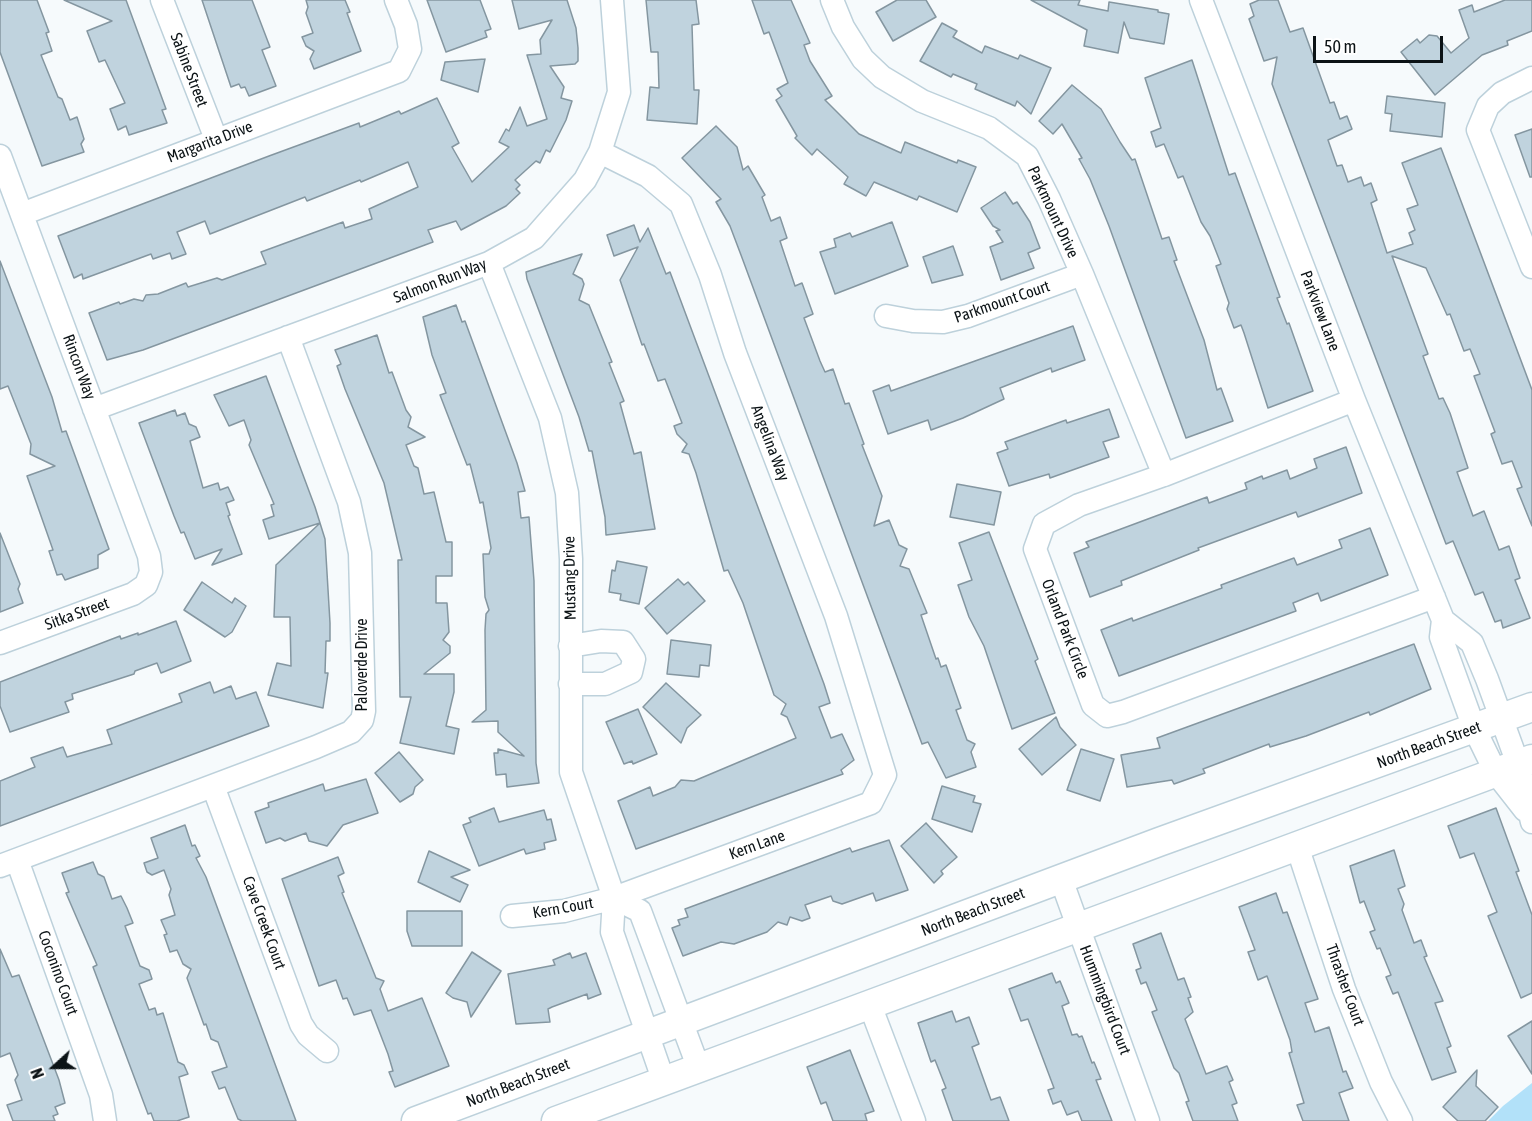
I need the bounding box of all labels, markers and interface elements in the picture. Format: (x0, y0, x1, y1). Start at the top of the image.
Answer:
scale bar (1316, 24, 1446, 62)
street label: Sabine Street (166, 30, 212, 110)
text: 50 m (1324, 36, 1356, 57)
street label: Margarita Drive (165, 117, 255, 167)
street label: Parkmount Drive (1023, 163, 1083, 261)
street label: Salmon Run Way (391, 254, 489, 308)
street label: Parkview Lane (1296, 268, 1344, 354)
street label: Parkmount Court (952, 277, 1052, 327)
street label: Rincon Way (58, 332, 100, 402)
street label: Angelina Way (747, 402, 793, 484)
street label: Mustang Drive (560, 536, 580, 620)
street label: Orland Park Circle (1037, 577, 1093, 681)
street label: Sitka Street (42, 594, 112, 634)
street label: Paloverde Drive (352, 619, 372, 711)
street label: North Beach Street (1374, 717, 1484, 773)
street label: Kern Lane (726, 826, 788, 864)
street label: Cave Creek Court (238, 874, 290, 972)
street label: North Beach Street (919, 883, 1027, 941)
street label: Kern Court (531, 893, 595, 923)
street label: Coconino Court (34, 928, 82, 1018)
street label: Thrasher Court (1321, 942, 1369, 1028)
street label: Hummingbird Court (1075, 943, 1135, 1057)
north arrow (24, 1037, 84, 1097)
street label: North Beach Street (464, 1054, 572, 1112)
text: N (27, 1066, 47, 1081)

